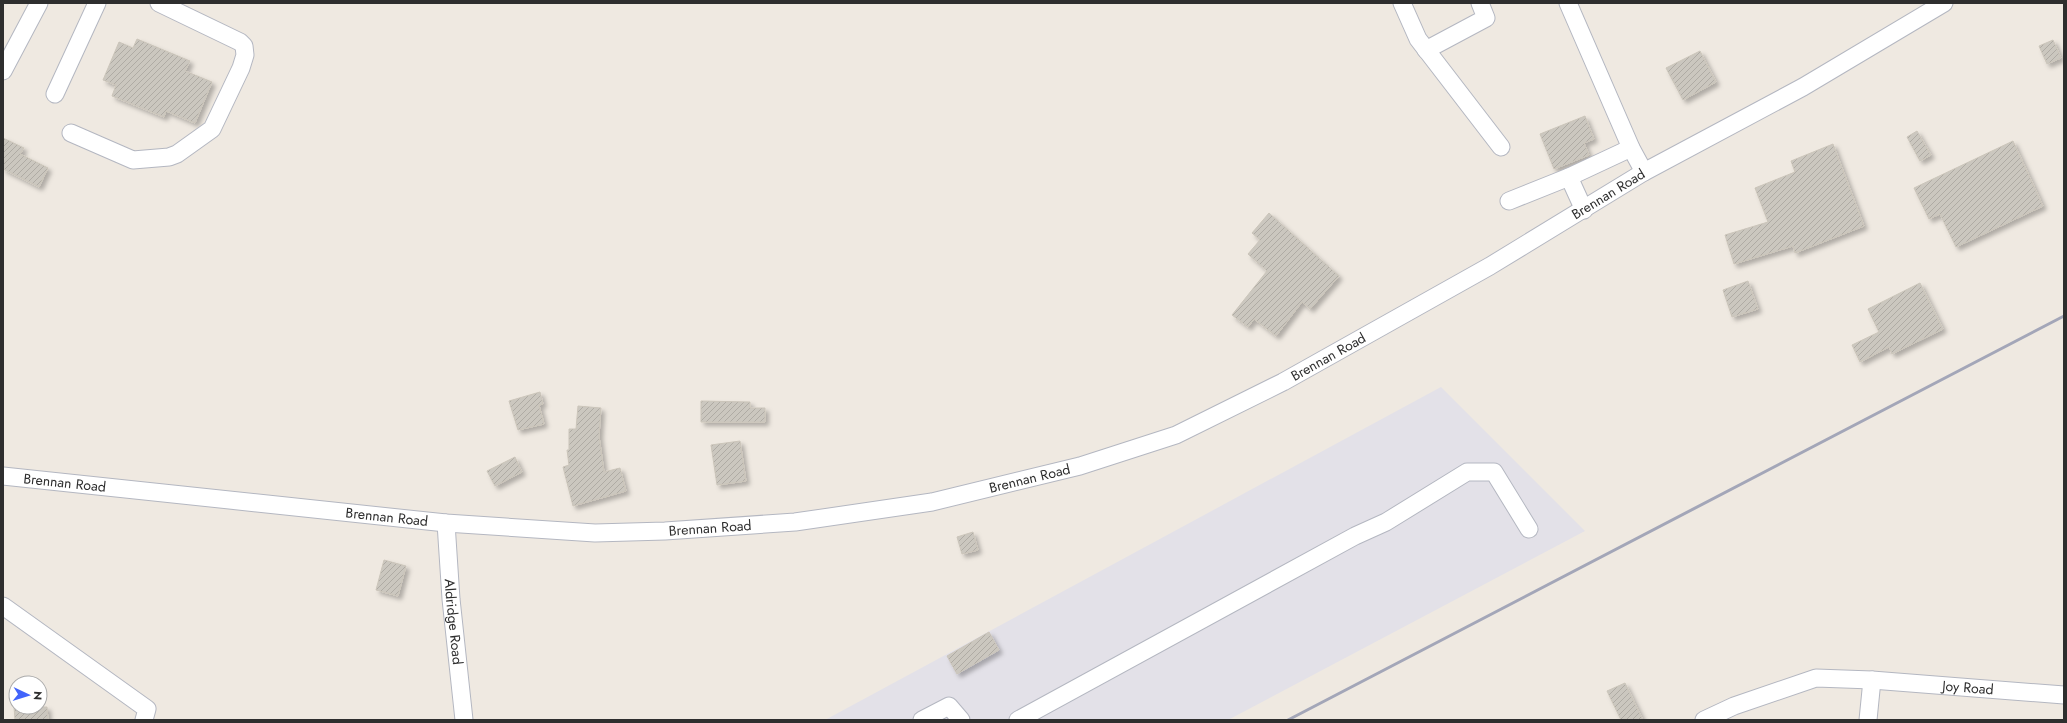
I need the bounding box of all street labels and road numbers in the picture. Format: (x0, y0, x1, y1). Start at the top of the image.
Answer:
street label: Brennan Road (1568, 164, 1649, 224)
street label: Brennan Road (1287, 328, 1369, 386)
street label: Brennan Road (987, 459, 1072, 498)
street label: Brennan Road (22, 468, 107, 497)
street label: Brennan Road (345, 502, 429, 531)
street label: Brennan Road (668, 515, 752, 541)
street label: Aldridge Road (440, 578, 468, 666)
street label: Joy Road (1940, 675, 1994, 699)

